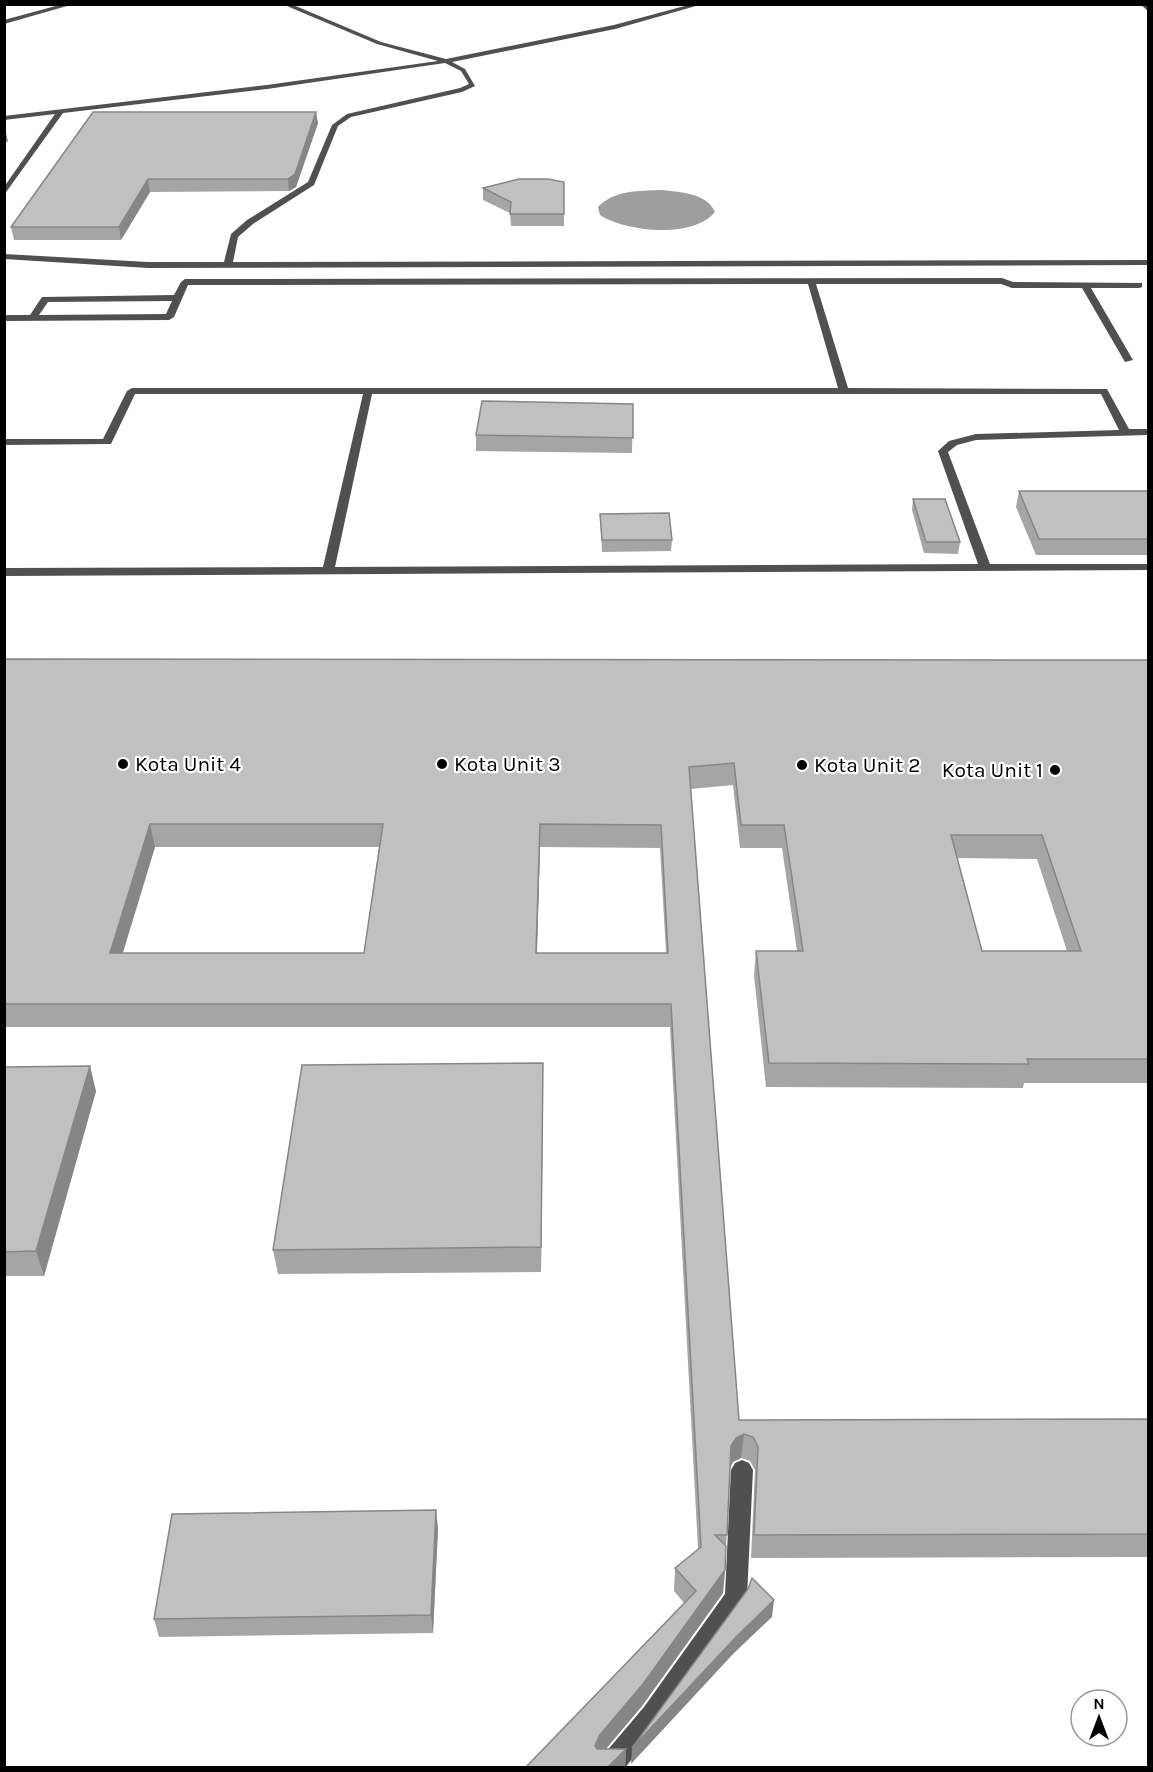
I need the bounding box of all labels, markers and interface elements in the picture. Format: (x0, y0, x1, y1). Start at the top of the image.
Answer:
place label: Kota Unit 4 (135, 752, 241, 776)
place label: Kota Unit 3 (454, 752, 561, 776)
place label: Kota Unit 2 (814, 753, 920, 777)
marker: Kota Unit 4 (116, 757, 130, 771)
marker: Kota Unit 3 (435, 757, 449, 771)
marker: Kota Unit 2 (795, 758, 809, 772)
place label: Kota Unit 1 (942, 758, 1043, 782)
marker: Kota Unit 1 (1048, 763, 1062, 777)
north arrow (1069, 1688, 1129, 1748)
text: N (1093, 1694, 1105, 1713)

